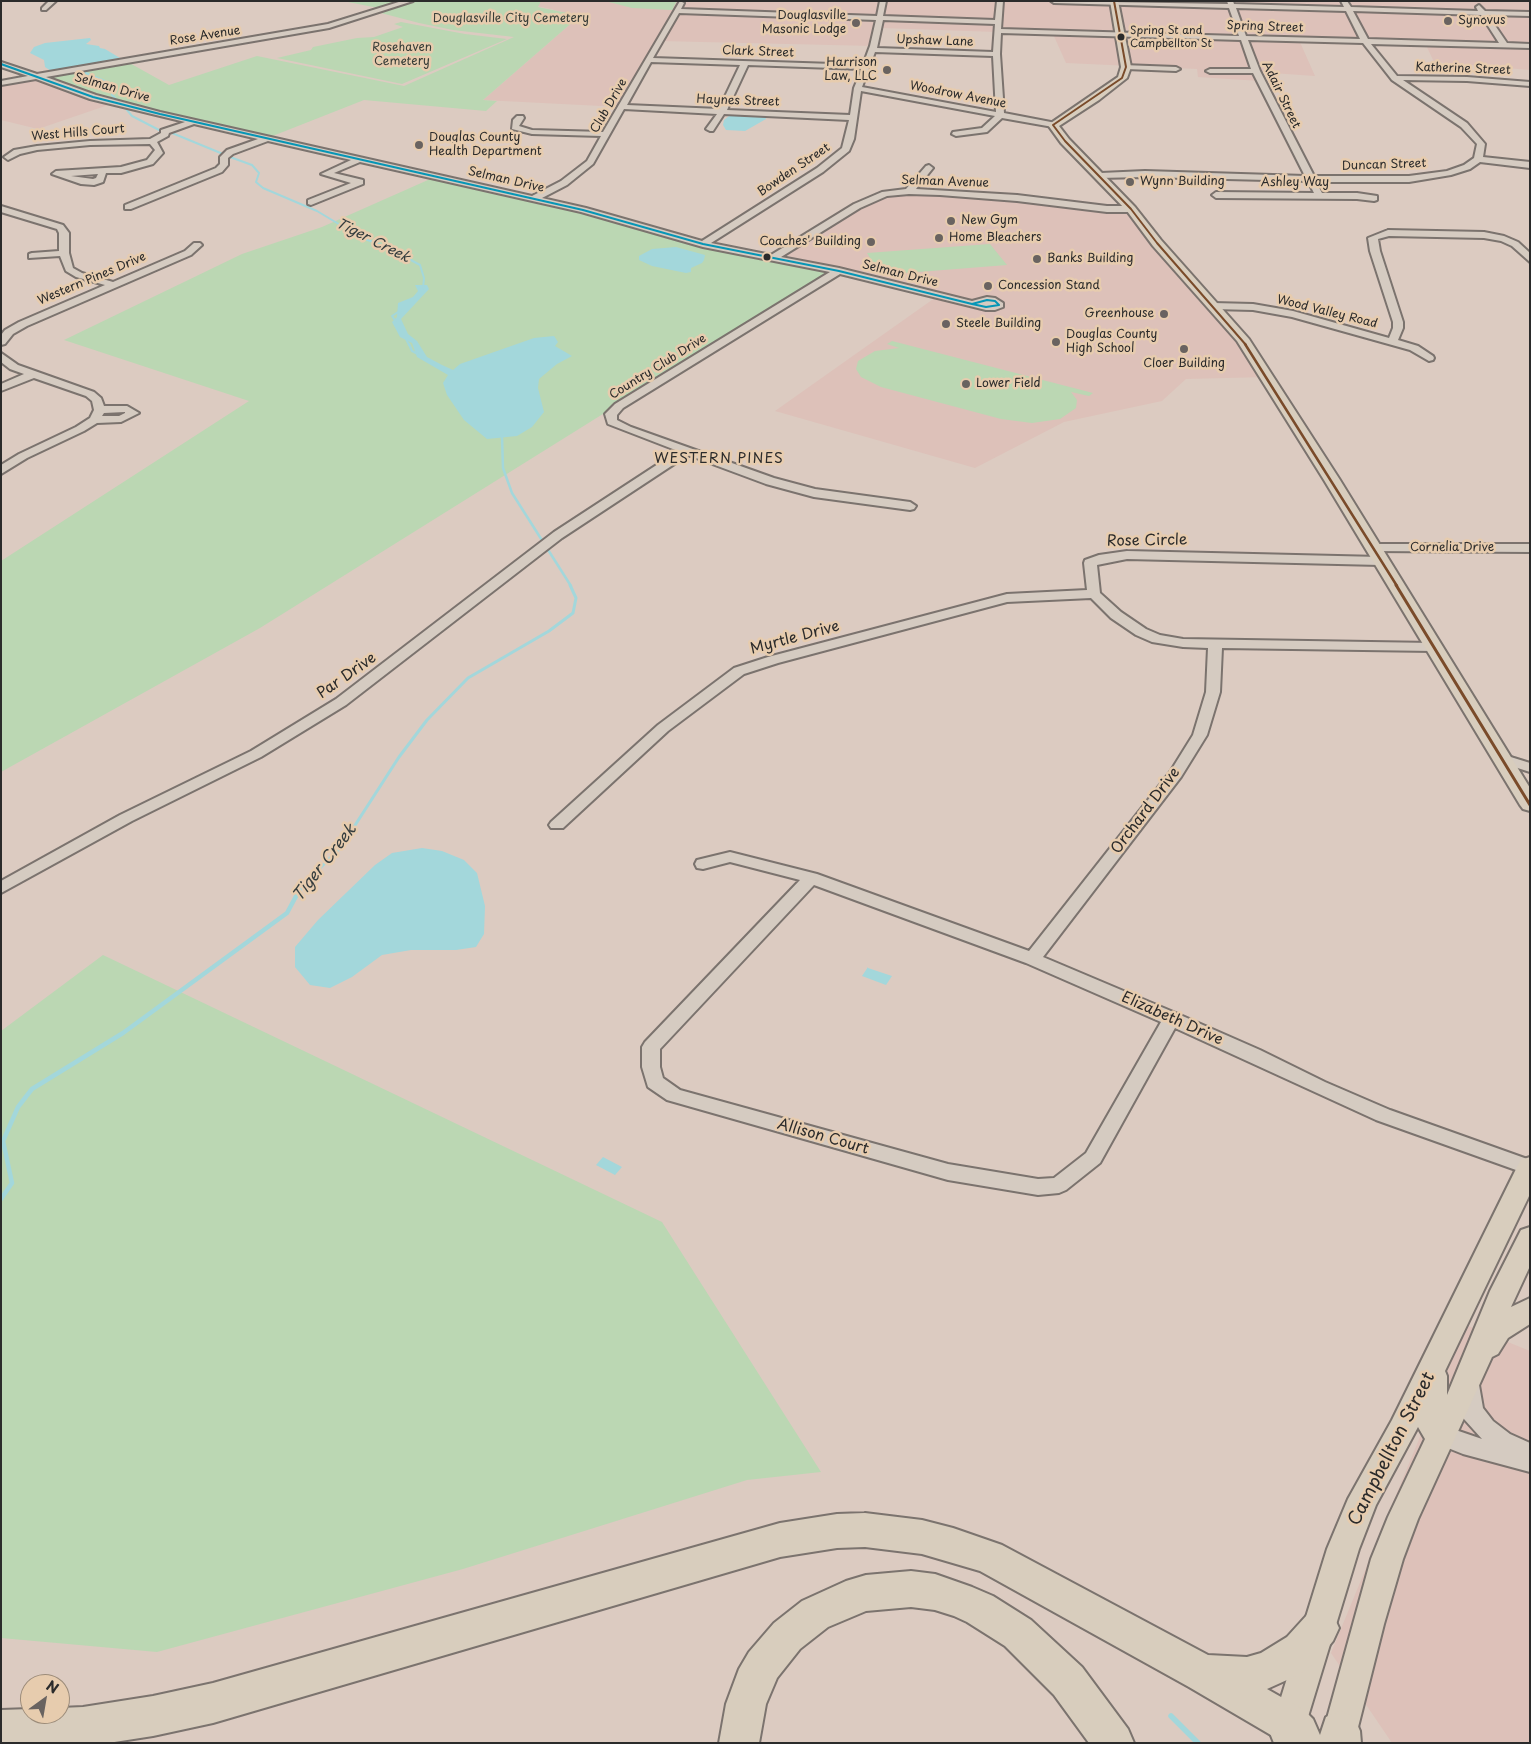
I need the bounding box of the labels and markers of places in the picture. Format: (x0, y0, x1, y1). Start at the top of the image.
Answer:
place label: Douglasville Masonic Lodge (762, 9, 846, 37)
place label: Synovus (1458, 14, 1505, 28)
marker: Synovus (1442, 15, 1454, 27)
marker: Douglasville Masonic Lodge (850, 17, 862, 29)
place label: Spring St and Campbellton St (1130, 24, 1212, 50)
marker: Spring St and Campbellton St (1116, 32, 1126, 42)
place label: Harrison Law, LLC (824, 56, 877, 84)
marker: Harrison Law, LLC (881, 64, 893, 76)
place label: Douglas County Health Department (429, 131, 542, 159)
marker: Douglas County Health Department (413, 139, 425, 151)
place label: Wynn Building (1140, 175, 1225, 189)
marker: Wynn Building (1124, 176, 1136, 188)
place label: New Gym (961, 214, 1018, 228)
marker: New Gym (945, 215, 957, 227)
place label: Home Bleachers (949, 231, 1042, 245)
marker: Home Bleachers (933, 232, 945, 244)
place label: Coaches' Building (759, 235, 861, 249)
marker: Coaches' Building (865, 236, 877, 248)
unlabelled marker (762, 252, 772, 262)
place label: Banks Building (1047, 252, 1133, 266)
marker: Banks Building (1031, 253, 1043, 265)
place label: Concession Stand (998, 279, 1100, 293)
marker: Concession Stand (982, 280, 994, 292)
place label: Greenhouse (1085, 307, 1154, 321)
marker: Greenhouse (1158, 308, 1170, 320)
place label: Steele Building (956, 317, 1041, 331)
marker: Steele Building (940, 318, 952, 330)
place label: Douglas County High School (1066, 328, 1157, 356)
marker: Douglas County High School (1050, 336, 1062, 348)
marker: Cloer Building (1178, 343, 1190, 355)
place label: Cloer Building (1143, 357, 1225, 371)
place label: Lower Field (976, 377, 1040, 391)
marker: Lower Field (960, 378, 972, 390)

